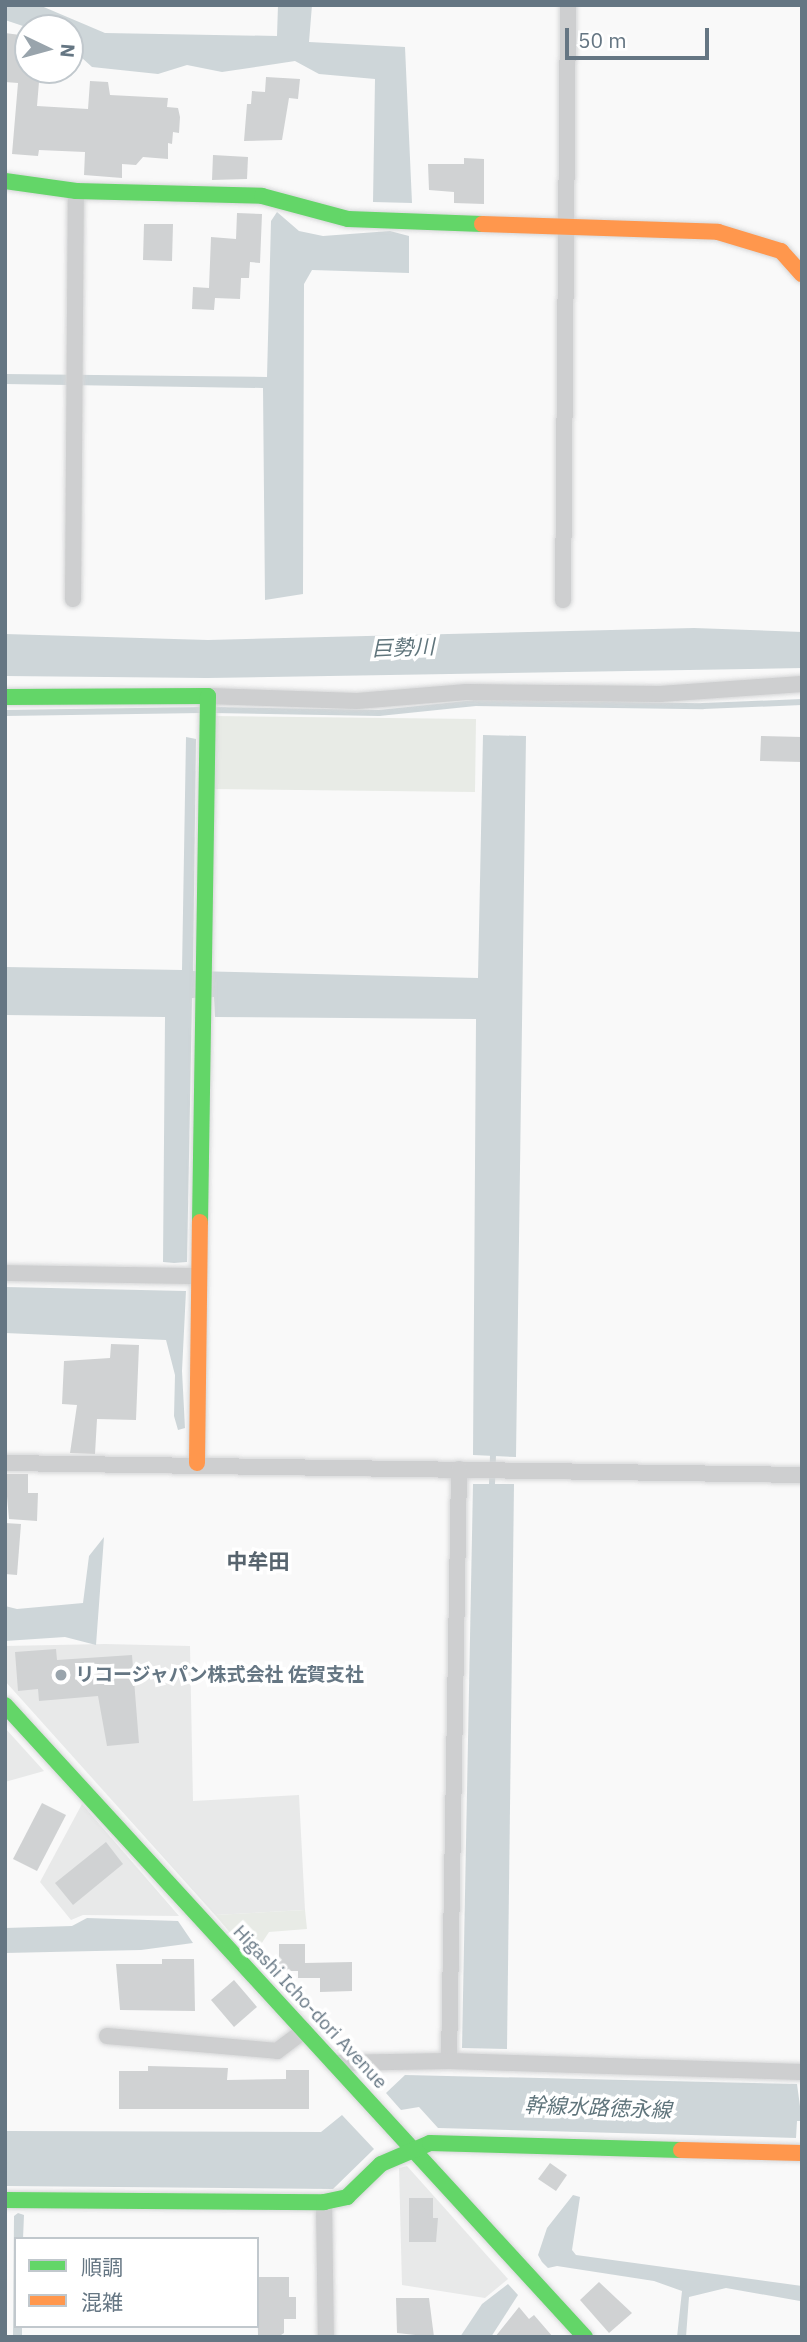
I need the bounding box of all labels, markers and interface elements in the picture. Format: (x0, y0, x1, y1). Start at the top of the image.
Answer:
north arrow (14, 14, 84, 84)
scale bar (569, 14, 712, 58)
text: 50 m (578, 26, 627, 54)
text: N (55, 43, 80, 59)
water label: 巨勢川 (371, 633, 435, 661)
district label: 中牟田 (227, 1548, 289, 1574)
place label: リコージャパン株式会社 佐賀支社 (75, 1664, 364, 1686)
marker: リコージャパン株式会社 佐賀支社 (53, 1667, 69, 1683)
street label: Higashi Icho-dori Avenue (228, 1920, 392, 2094)
water label: 幹線水路徳永線 (524, 2092, 672, 2122)
legend (14, 2237, 259, 2328)
text: 順調 (81, 2253, 123, 2281)
text: 混雑 (81, 2288, 123, 2316)

